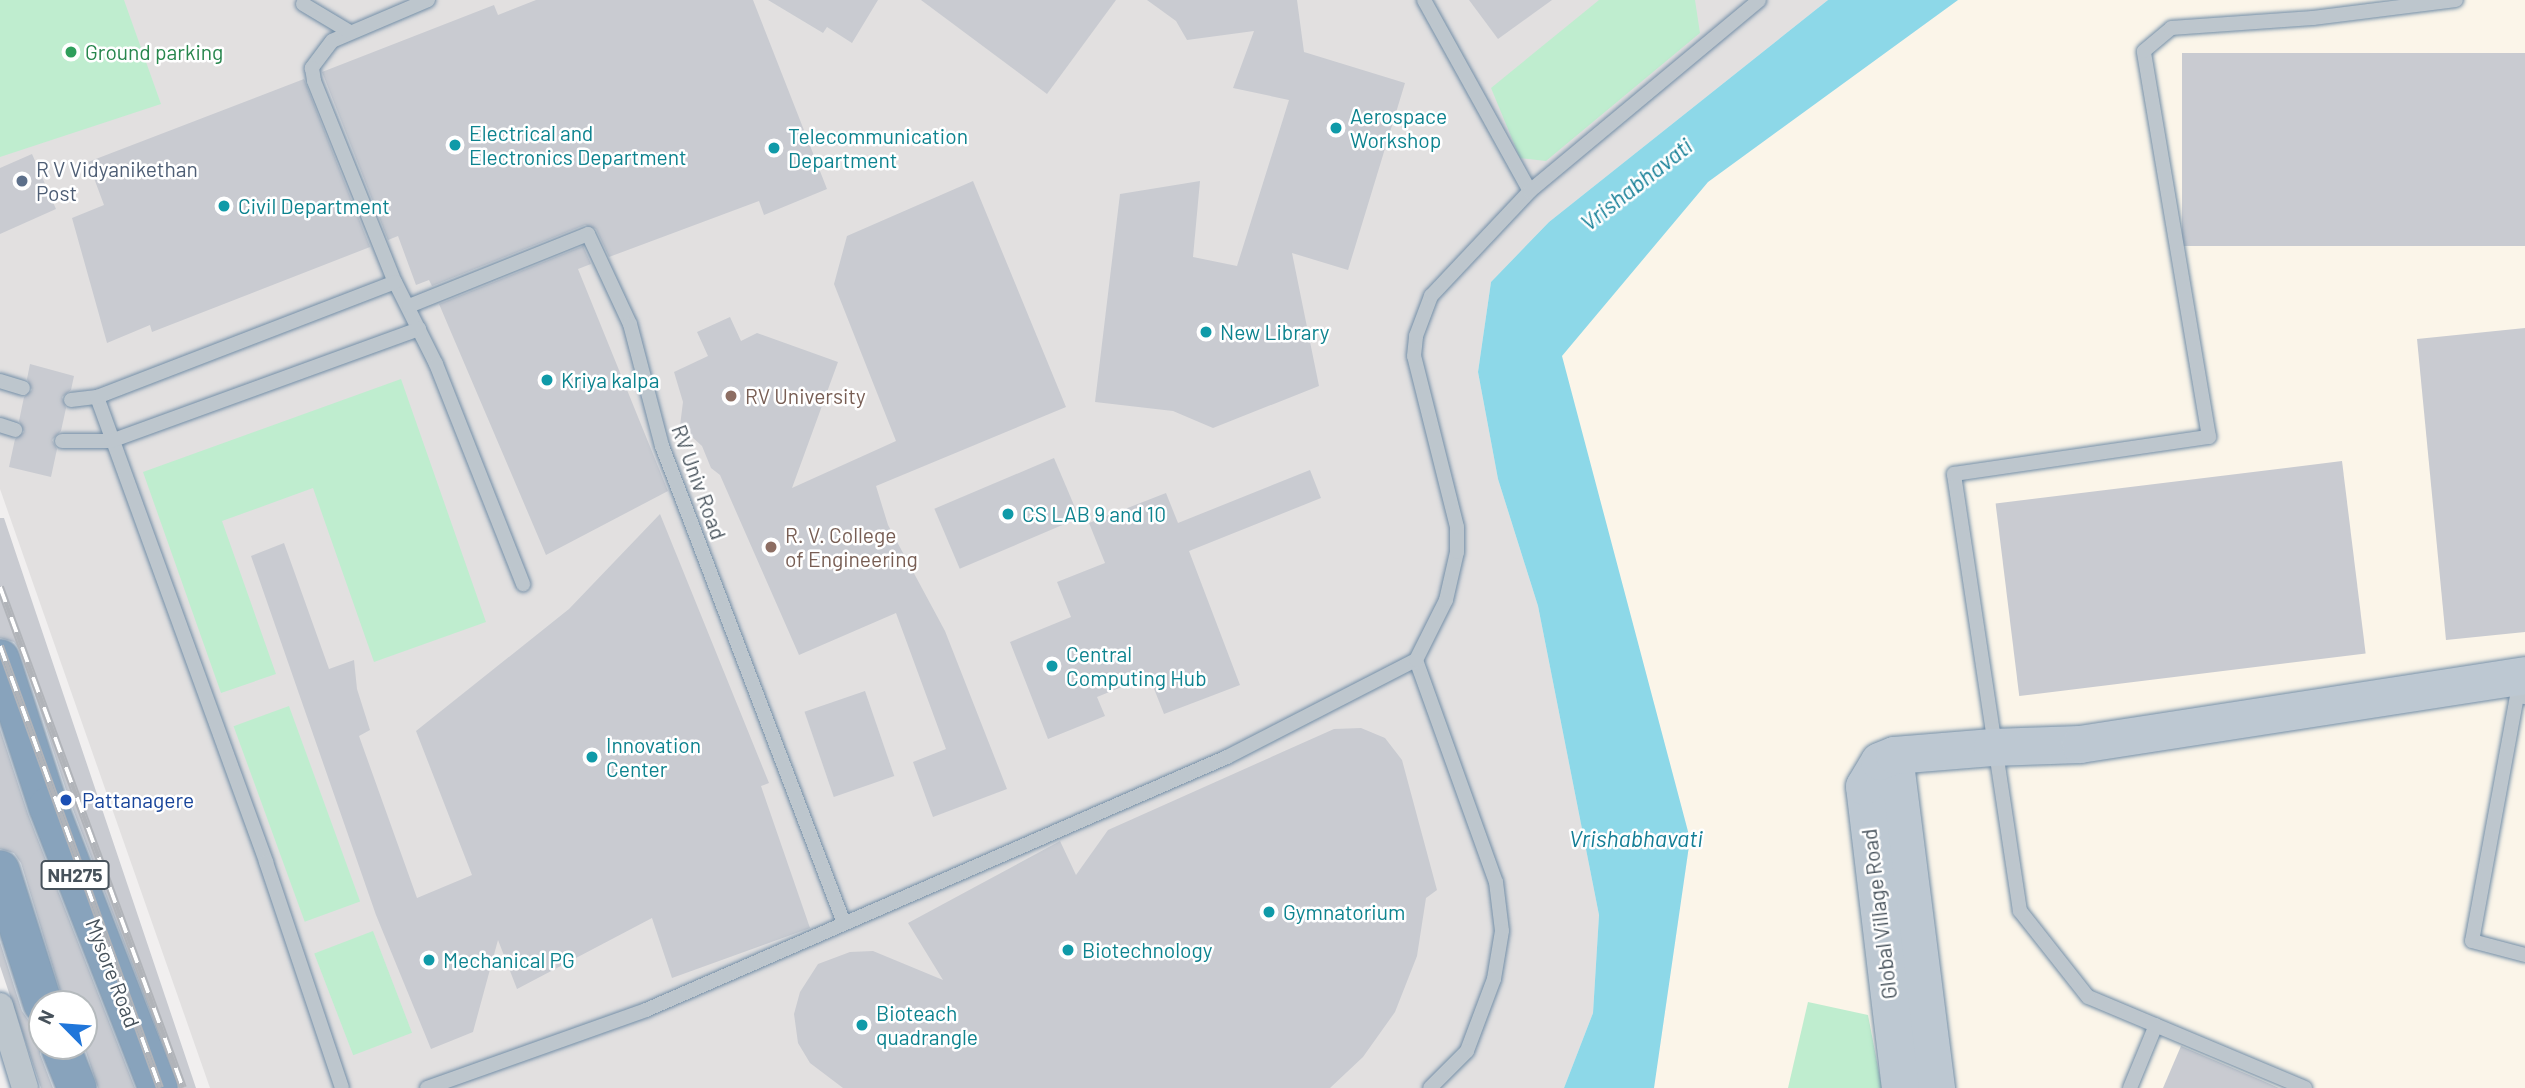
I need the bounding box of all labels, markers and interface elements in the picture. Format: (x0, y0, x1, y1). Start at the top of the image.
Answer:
place label: Ground parking (85, 39, 223, 65)
marker: Ground parking (63, 44, 79, 60)
place label: Aerospace Workshop (1350, 103, 1447, 153)
place label: Electrical and Electronics Department (469, 120, 687, 170)
marker: Aerospace Workshop (1328, 120, 1344, 136)
place label: Telecommunication Department (788, 123, 968, 173)
water label: Vrishabhavati (1575, 132, 1697, 236)
marker: Electrical and Electronics Department (447, 137, 463, 153)
marker: Telecommunication Department (766, 140, 782, 156)
place label: R V Vidyanikethan Post (36, 156, 198, 206)
marker: R V Vidyanikethan Post (14, 173, 30, 189)
place label: Civil Department (238, 193, 390, 219)
marker: Civil Department (216, 198, 232, 214)
place label: New Library (1220, 319, 1329, 345)
marker: New Library (1198, 324, 1214, 340)
place label: Kriya kalpa (561, 367, 659, 393)
marker: Kriya kalpa (539, 372, 555, 388)
place label: RV University (745, 383, 866, 409)
marker: RV University (723, 388, 739, 404)
street label: RV Univ Road (667, 421, 731, 543)
place label: CS LAB 9 and 10 (1022, 501, 1166, 527)
marker: CS LAB 9 and 10 (1000, 506, 1016, 522)
place label: R. V. College of Engineering (785, 522, 918, 572)
marker: R. V. College of Engineering (763, 539, 779, 555)
place label: Central Computing Hub (1066, 641, 1207, 691)
marker: Central Computing Hub (1044, 658, 1060, 674)
place label: Innovation Center (606, 732, 701, 782)
marker: Innovation Center (584, 749, 600, 765)
place label: Pattanagere (82, 787, 194, 813)
marker: Pattanagere (56, 790, 76, 810)
water label: Vrishabhavati (1569, 824, 1703, 852)
street label: Global Village Road (1856, 827, 1902, 1001)
road number: NH275 (40, 860, 110, 890)
place label: Gymnatorium (1283, 899, 1405, 925)
marker: Gymnatorium (1261, 904, 1277, 920)
street label: Mysore Road (81, 915, 145, 1031)
place label: Biotechnology (1082, 937, 1212, 963)
marker: Biotechnology (1060, 942, 1076, 958)
place label: Mechanical PG (443, 947, 575, 973)
marker: Mechanical PG (421, 952, 437, 968)
north arrow (28, 990, 98, 1060)
place label: Bioteach quadrangle (876, 1000, 978, 1050)
text: N (32, 1006, 58, 1027)
marker: Bioteach quadrangle (854, 1017, 870, 1033)

